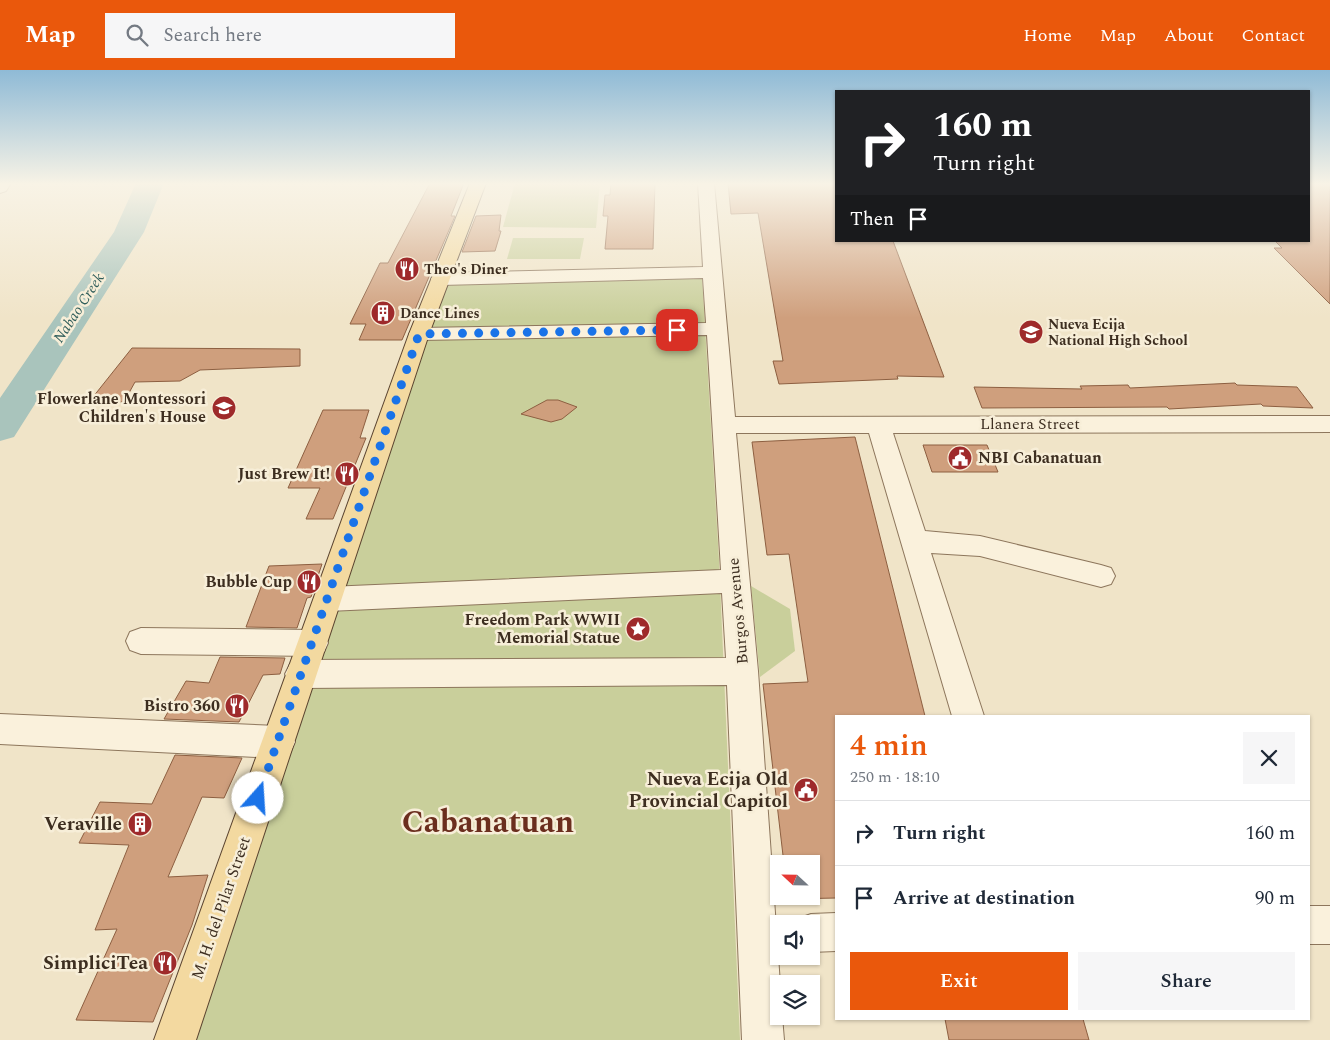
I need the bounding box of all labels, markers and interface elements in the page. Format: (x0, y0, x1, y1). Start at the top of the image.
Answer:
search box (105, 13, 455, 58)
text: Map (25, 17, 75, 53)
icon: search (123, 21, 151, 49)
text: Search here (163, 21, 262, 50)
text: Home (1023, 22, 1072, 49)
text: Map (1100, 22, 1136, 49)
text: About (1164, 22, 1214, 49)
text: Contact (1242, 22, 1305, 49)
text: 160 m (933, 99, 1032, 152)
icon: right (850, 110, 915, 175)
text: Turn right (933, 147, 1035, 180)
text: Then (850, 205, 894, 234)
icon: arrive (904, 205, 932, 233)
restaurant icon: Theo's Diner (394, 256, 420, 282)
place label: Theo's Diner (424, 259, 508, 280)
water label: Nabao Creek (48, 268, 110, 348)
building icon: Dance Lines (370, 300, 396, 326)
place label: Dance Lines (400, 303, 480, 324)
pin (656, 309, 698, 351)
place label: Nueva Ecija National High School (1048, 314, 1188, 351)
icon: arrive (663, 316, 691, 344)
school or university icon: Nueva Ecija National High School (1018, 319, 1044, 345)
place label: Flowerlane Montessori Children's House (37, 387, 206, 429)
school or university icon: Flowerlane Montessori Children's House (211, 395, 237, 421)
street label: Llanera Street (980, 412, 1080, 436)
public building icon: NBI Cabanatuan (947, 445, 973, 471)
place label: NBI Cabanatuan (978, 446, 1102, 470)
restaurant icon: Just Brew It! (334, 461, 360, 487)
place label: Just Brew It! (238, 462, 330, 486)
street label: Burgos Avenue (721, 557, 755, 665)
restaurant icon: Bubble Cup (296, 569, 322, 595)
place label: Bubble Cup (205, 570, 292, 594)
place label: Freedom Park WWII Memorial Statue (465, 608, 620, 650)
place icon: Freedom Park WWII Memorial Statue (625, 616, 651, 642)
restaurant icon: Bistro 360 (224, 693, 250, 719)
place label: Bistro 360 (144, 694, 220, 718)
text: 4 min (850, 723, 928, 769)
button: close (1243, 732, 1295, 784)
place label: Nueva Ecija Old Provincial Capitol (629, 765, 788, 816)
text: 250 m · 18:10 (850, 765, 940, 789)
position arrow (231, 771, 283, 823)
public building icon: Nueva Ecija Old Provincial Capitol (793, 777, 819, 803)
district label: Cabanatuan (402, 799, 574, 846)
place label: Veraville (44, 810, 122, 839)
building icon: Veraville (127, 811, 153, 837)
icon: right (850, 819, 878, 847)
text: Turn right (893, 819, 986, 848)
text: 160 m (1245, 819, 1295, 848)
street label: M. H. del Pilar Street (185, 833, 257, 983)
north arrow (770, 855, 820, 905)
map controls (770, 855, 820, 1025)
icon: arrive (850, 884, 878, 912)
text: Arrive at destination (893, 884, 1075, 913)
text: 90 m (1255, 884, 1295, 913)
button: sound (770, 915, 820, 965)
place label: SimpliciTea (43, 949, 148, 978)
restaurant icon: SimpliciTea (152, 950, 178, 976)
button: Exit (850, 952, 1068, 1010)
button: Share (1078, 952, 1295, 1010)
button: layers (770, 975, 820, 1025)

